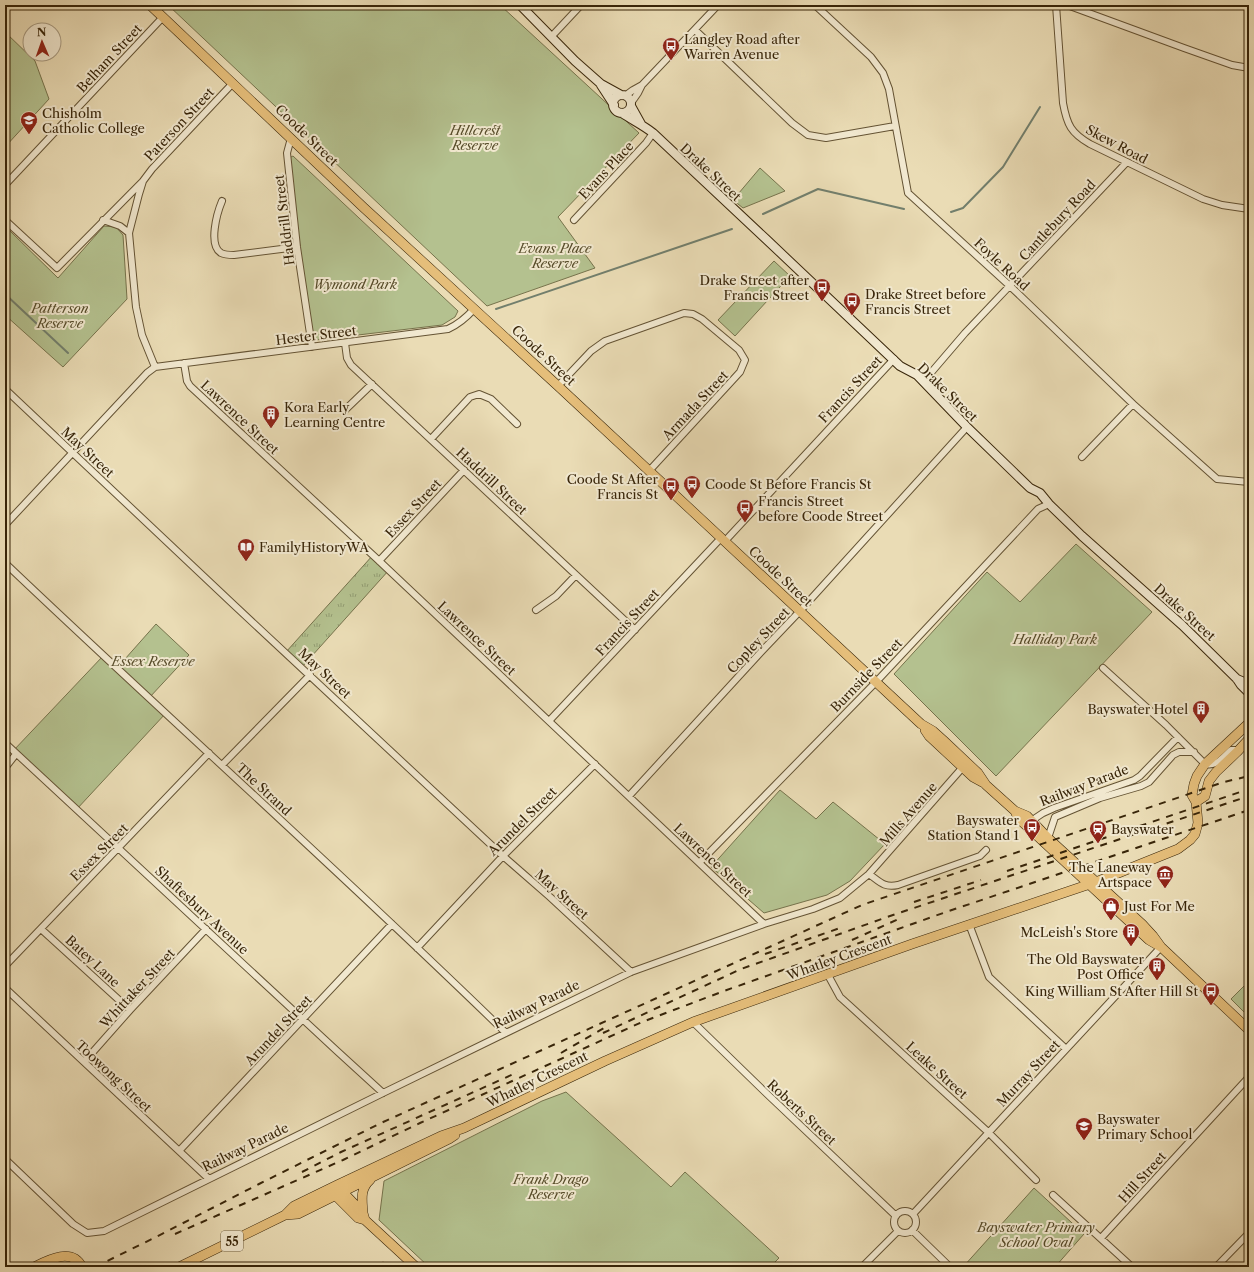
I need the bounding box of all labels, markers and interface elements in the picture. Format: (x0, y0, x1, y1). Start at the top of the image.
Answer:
street label: Belham Street (73, 20, 145, 96)
north arrow (22, 22, 62, 62)
text: N (37, 25, 47, 39)
place label: Langley Road after Warren Avenue (683, 31, 800, 62)
bus stop icon: Langley Road after Warren Avenue (661, 36, 681, 61)
street label: Paterson Street (141, 84, 217, 164)
street label: Coode Street (272, 101, 342, 169)
place label: Chisholm Catholic College (42, 105, 145, 136)
school or university icon: Chisholm Catholic College (19, 110, 39, 135)
street label: Skew Road (1083, 121, 1151, 167)
park label: Hillcrest Reserve (449, 122, 501, 153)
street label: Evans Place (575, 138, 637, 202)
street label: Drake Street (677, 140, 745, 205)
street label: Haddrill Street (270, 173, 297, 266)
street label: Cantlebury Road (1016, 176, 1099, 264)
street label: Foyle Road (971, 234, 1033, 294)
park label: Evans Place Reserve (518, 240, 592, 271)
place label: Drake Street after Francis Street (700, 272, 810, 303)
park label: Wymond Park (313, 276, 397, 292)
bus stop icon: Drake Street after Francis Street (812, 277, 832, 302)
place label: Drake Street before Francis Street (865, 286, 986, 317)
bus stop icon: Drake Street before Francis Street (842, 291, 862, 316)
park label: Patterson Reserve (30, 300, 89, 331)
street label: Coode Street (509, 321, 580, 389)
street label: Hester Street (275, 322, 358, 348)
street label: Francis Street (815, 352, 885, 426)
street label: Drake Street (915, 359, 982, 425)
street label: Armada Street (658, 367, 731, 444)
street label: Lawrence Street (198, 377, 283, 458)
place label: Kora Early Learning Centre (284, 399, 385, 430)
building icon: Kora Early Learning Centre (261, 404, 281, 429)
street label: May Street (58, 423, 118, 481)
street label: Haddrill Street (453, 444, 531, 518)
place label: Coode St After Francis St (567, 471, 659, 502)
bus stop icon: Coode St Before Francis St (682, 474, 702, 499)
street label: Essex Street (382, 475, 445, 541)
bus stop icon: Coode St After Francis St (661, 476, 681, 501)
place label: Coode St Before Francis St (705, 476, 872, 492)
place label: Francis Street before Coode Street (758, 493, 883, 524)
bus stop icon: Francis Street before Coode Street (735, 498, 755, 523)
library icon: FamilyHistoryWA (236, 537, 256, 562)
place label: FamilyHistoryWA (259, 539, 369, 555)
street label: Coode Street (746, 542, 817, 610)
street label: Drake Street (1151, 580, 1219, 644)
street label: Francis Street (592, 585, 662, 659)
street label: Lawrence Street (435, 598, 520, 679)
street label: Copley Street (723, 604, 793, 676)
park label: Halliday Park (1012, 631, 1097, 647)
street label: Burnside Street (827, 635, 905, 715)
street label: May Street (295, 644, 355, 702)
park label: Essex Reserve (111, 653, 195, 669)
building icon: Bayswater Hotel (1191, 699, 1211, 724)
place label: Bayswater Hotel (1087, 701, 1188, 717)
street label: The Strand (233, 760, 295, 819)
street label: Railway Parade (1037, 761, 1131, 809)
street label: Mills Avenue (876, 779, 940, 849)
street label: Arundel Street (484, 783, 560, 859)
place label: Bayswater Station Stand 1 (927, 812, 1020, 843)
bus stop icon: Bayswater Station Stand 1 (1022, 817, 1042, 842)
station icon: Bayswater (1088, 819, 1108, 844)
street label: Essex Street (67, 820, 131, 884)
street label: Lawrence Street (671, 820, 756, 901)
place label: Bayswater (1111, 821, 1174, 837)
place label: The Laneway Artspace (1069, 859, 1153, 890)
street label: Shaftesbury Avenue (152, 863, 252, 957)
museum icon: The Laneway Artspace (1155, 864, 1175, 889)
street label: May Street (532, 866, 592, 923)
shop icon: Just For Me (1101, 896, 1121, 921)
place label: Just For Me (1122, 898, 1195, 914)
building icon: McLeish's Store (1121, 922, 1141, 947)
place label: McLeish's Store (1020, 924, 1118, 940)
street label: Whatley Crescent (783, 930, 894, 984)
street label: Batey Lane (62, 932, 124, 990)
street label: Whittaker Street (96, 945, 178, 1032)
place label: The Old Bayswater Post Office (1027, 951, 1145, 982)
building icon: The Old Bayswater Post Office (1147, 956, 1167, 981)
street label: Railway Parade (490, 976, 582, 1032)
bus stop icon: King William St After Hill St (1201, 981, 1221, 1006)
place label: King William St After Hill St (1025, 983, 1198, 999)
street label: Arundel Street (241, 991, 315, 1069)
street label: Murray Street (993, 1036, 1063, 1110)
street label: Toowong Street (73, 1037, 155, 1115)
street label: Leake Street (903, 1038, 971, 1102)
street label: Whatley Crescent (483, 1047, 590, 1111)
street label: Roberts Street (764, 1076, 840, 1148)
place label: Bayswater Primary School (1097, 1111, 1192, 1142)
school or university icon: Bayswater Primary School (1074, 1116, 1094, 1141)
street label: Railway Parade (199, 1119, 291, 1175)
street label: Hill Street (1115, 1148, 1169, 1206)
park label: Frank Drago Reserve (512, 1171, 589, 1202)
park label: Bayswater Primary School Oval (976, 1219, 1095, 1250)
road number: 55 (221, 1231, 243, 1251)

